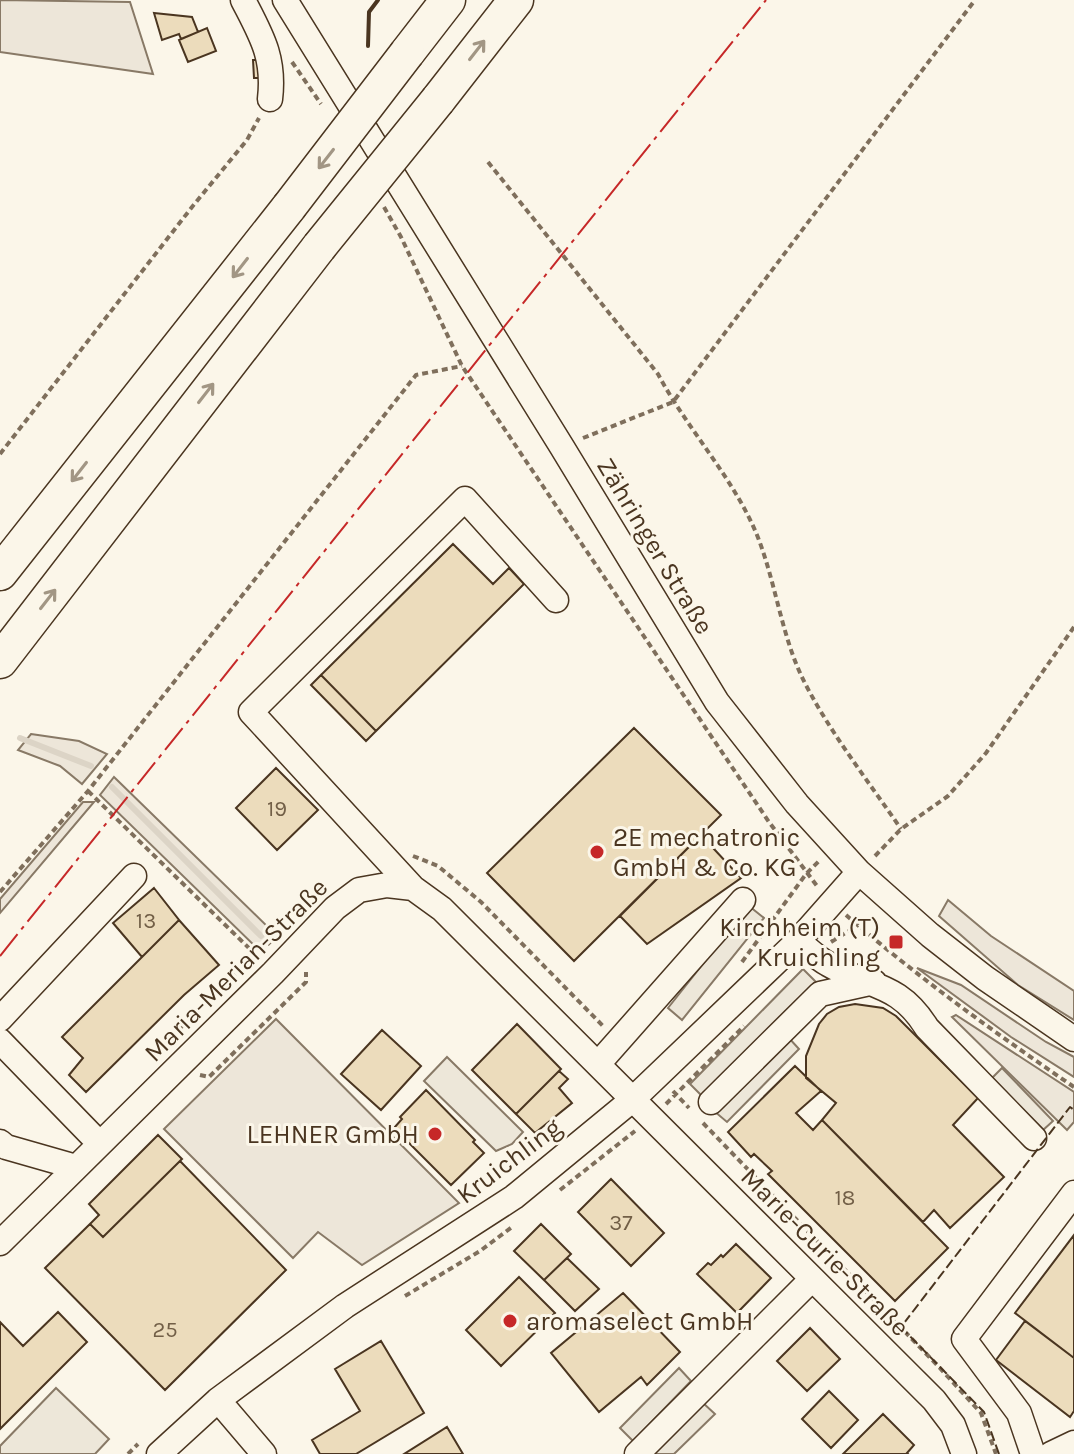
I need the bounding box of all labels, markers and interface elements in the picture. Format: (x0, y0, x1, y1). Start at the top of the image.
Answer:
one-way arrow (469, 40, 486, 61)
one-way arrow (317, 148, 334, 169)
one-way arrow (232, 257, 249, 278)
one-way arrow (198, 383, 215, 404)
street label: Zähringer Straße (590, 452, 720, 640)
one-way arrow (70, 461, 88, 482)
one-way arrow (40, 589, 57, 610)
house number: 19 (267, 796, 287, 822)
place label: 2E mechatronic GmbH & Co. KG (613, 822, 800, 883)
marker: 2E mechatronic GmbH & Co. KG (588, 843, 606, 861)
street label: Maria-Merian-Straße (138, 872, 334, 1068)
house number: 13 (136, 908, 156, 934)
place label: Kirchheim (T) Kruichling (719, 912, 880, 973)
marker: Kirchheim (T) Kruichling (887, 933, 905, 951)
street label: Kruichling (450, 1111, 568, 1210)
place label: LEHNER GmbH (247, 1119, 419, 1150)
marker: LEHNER GmbH (426, 1125, 444, 1143)
street label: Marie-Curie-Straße (734, 1161, 916, 1343)
house number: 18 (835, 1185, 855, 1211)
house number: 37 (609, 1210, 633, 1236)
place label: aromaselect GmbH (526, 1306, 753, 1337)
marker: aromaselect GmbH (501, 1312, 519, 1330)
house number: 25 (152, 1317, 178, 1343)

